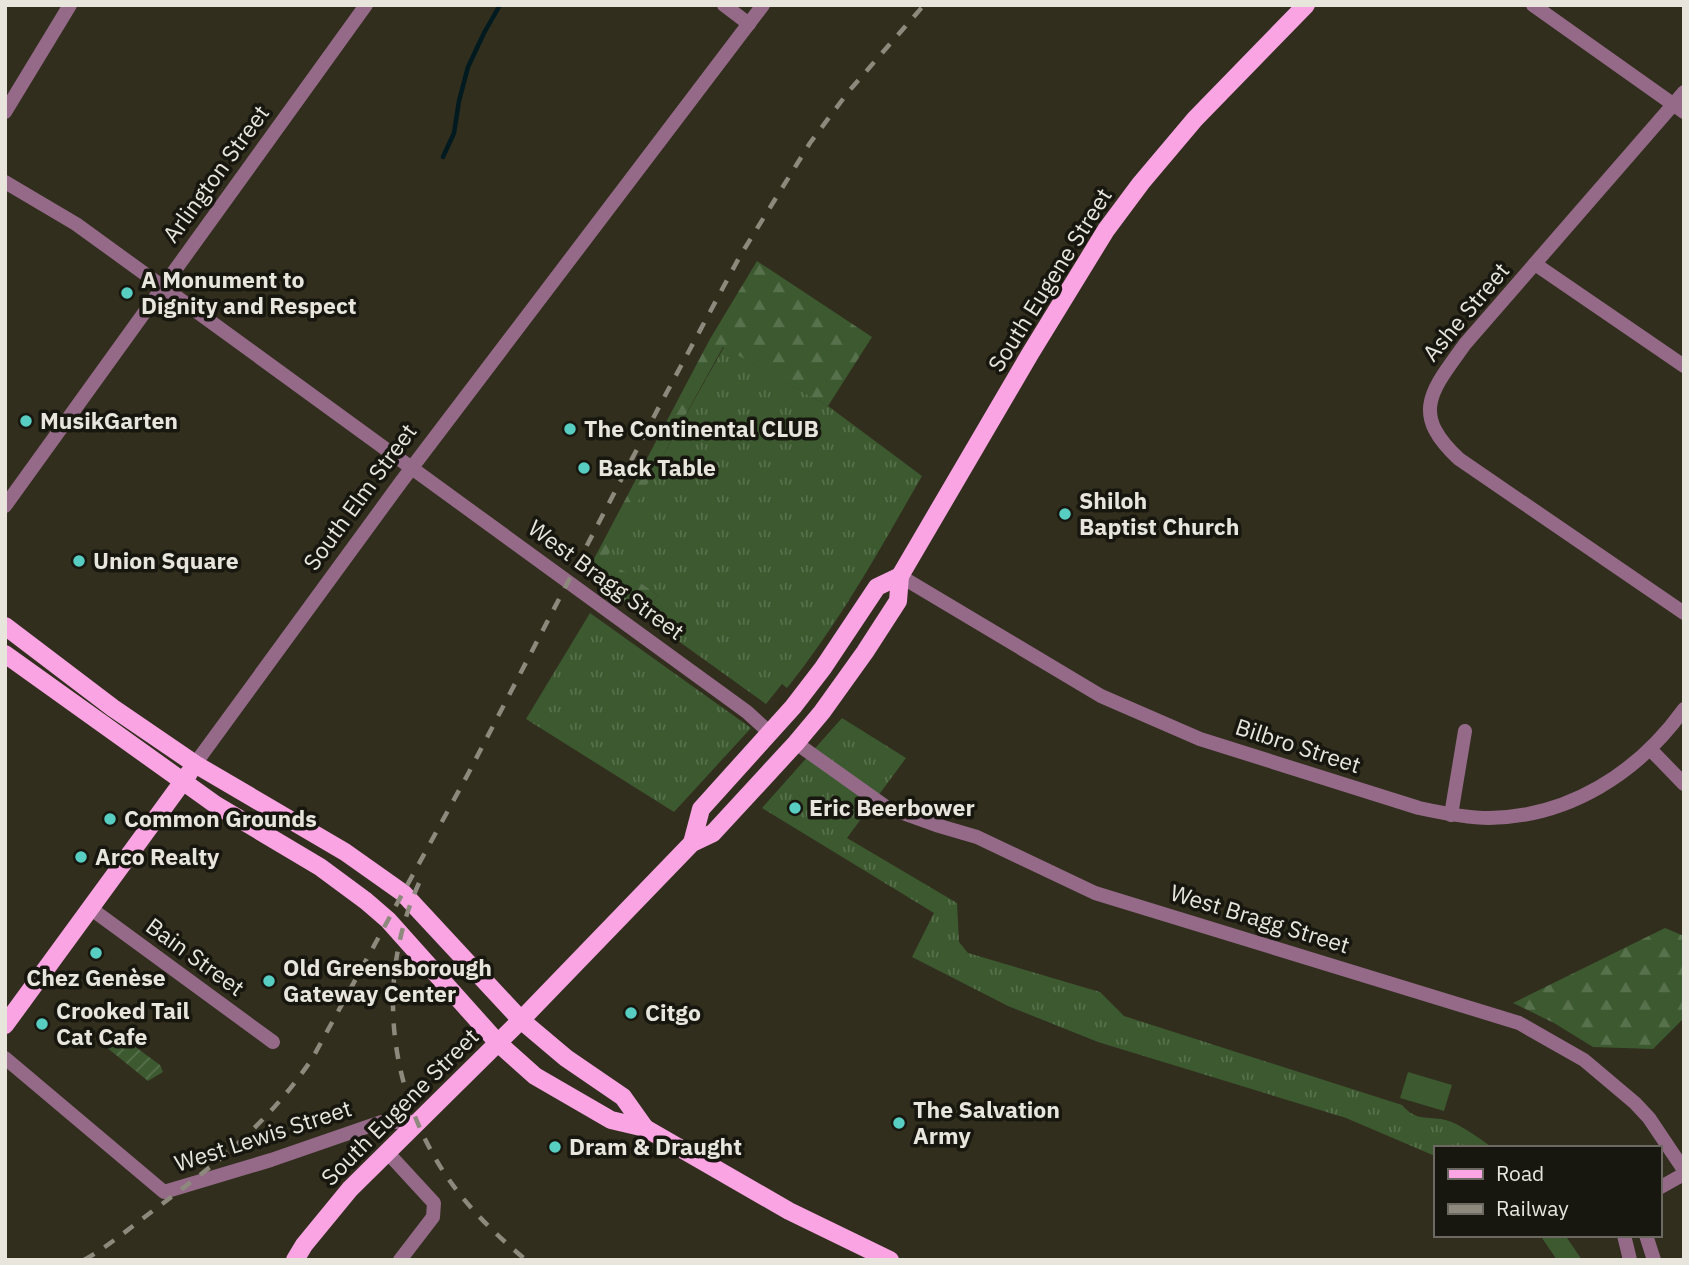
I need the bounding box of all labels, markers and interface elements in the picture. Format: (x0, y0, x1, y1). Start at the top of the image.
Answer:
street label: Arlington Street (155, 99, 275, 248)
street label: South Eugene Street (980, 182, 1118, 377)
street label: Ashe Street (1415, 256, 1515, 367)
place label: A Monument to Dignity and Respect (141, 264, 357, 320)
marker: A Monument to Dignity and Respect (119, 285, 135, 301)
place label: MusikGarten (40, 405, 178, 435)
marker: MusikGarten (18, 413, 34, 429)
place label: The Continental CLUB (584, 413, 819, 443)
street label: South Elm Street (296, 417, 423, 576)
marker: The Continental CLUB (562, 421, 578, 437)
place label: Back Table (598, 452, 716, 482)
marker: Back Table (576, 460, 592, 476)
place label: Shiloh Baptist Church (1079, 485, 1239, 541)
marker: Shiloh Baptist Church (1057, 506, 1073, 522)
street label: West Bragg Street (523, 512, 691, 646)
place label: Union Square (93, 545, 239, 575)
marker: Union Square (71, 553, 87, 569)
street label: Bilbro Street (1232, 711, 1365, 779)
place label: Eric Beerbower (809, 792, 975, 822)
marker: Eric Beerbower (787, 800, 803, 816)
place label: Common Grounds (124, 803, 317, 833)
marker: Common Grounds (102, 811, 118, 827)
place label: Arco Realty (95, 841, 220, 871)
marker: Arco Realty (73, 849, 89, 865)
street label: West Bragg Street (1167, 877, 1354, 960)
street label: Bain Street (140, 910, 251, 1002)
marker: Chez Genèse (88, 945, 104, 961)
place label: Old Greensborough Gateway Center (283, 952, 492, 1008)
place label: Chez Genèse (26, 962, 166, 992)
marker: Old Greensborough Gateway Center (261, 973, 277, 989)
place label: Crooked Tail Cat Cafe (56, 995, 190, 1051)
place label: Citgo (645, 997, 701, 1027)
marker: Citgo (623, 1005, 639, 1021)
marker: Crooked Tail Cat Cafe (34, 1016, 50, 1032)
street label: South Eugene Street (314, 1021, 485, 1192)
street label: West Lewis Street (170, 1092, 355, 1178)
place label: The Salvation Army (913, 1094, 1060, 1150)
marker: The Salvation Army (891, 1115, 907, 1131)
place label: Dram & Draught (569, 1131, 742, 1161)
marker: Dram & Draught (547, 1139, 563, 1155)
legend (1434, 1146, 1661, 1237)
text: Road (1496, 1159, 1544, 1187)
text: Railway (1496, 1194, 1569, 1222)

